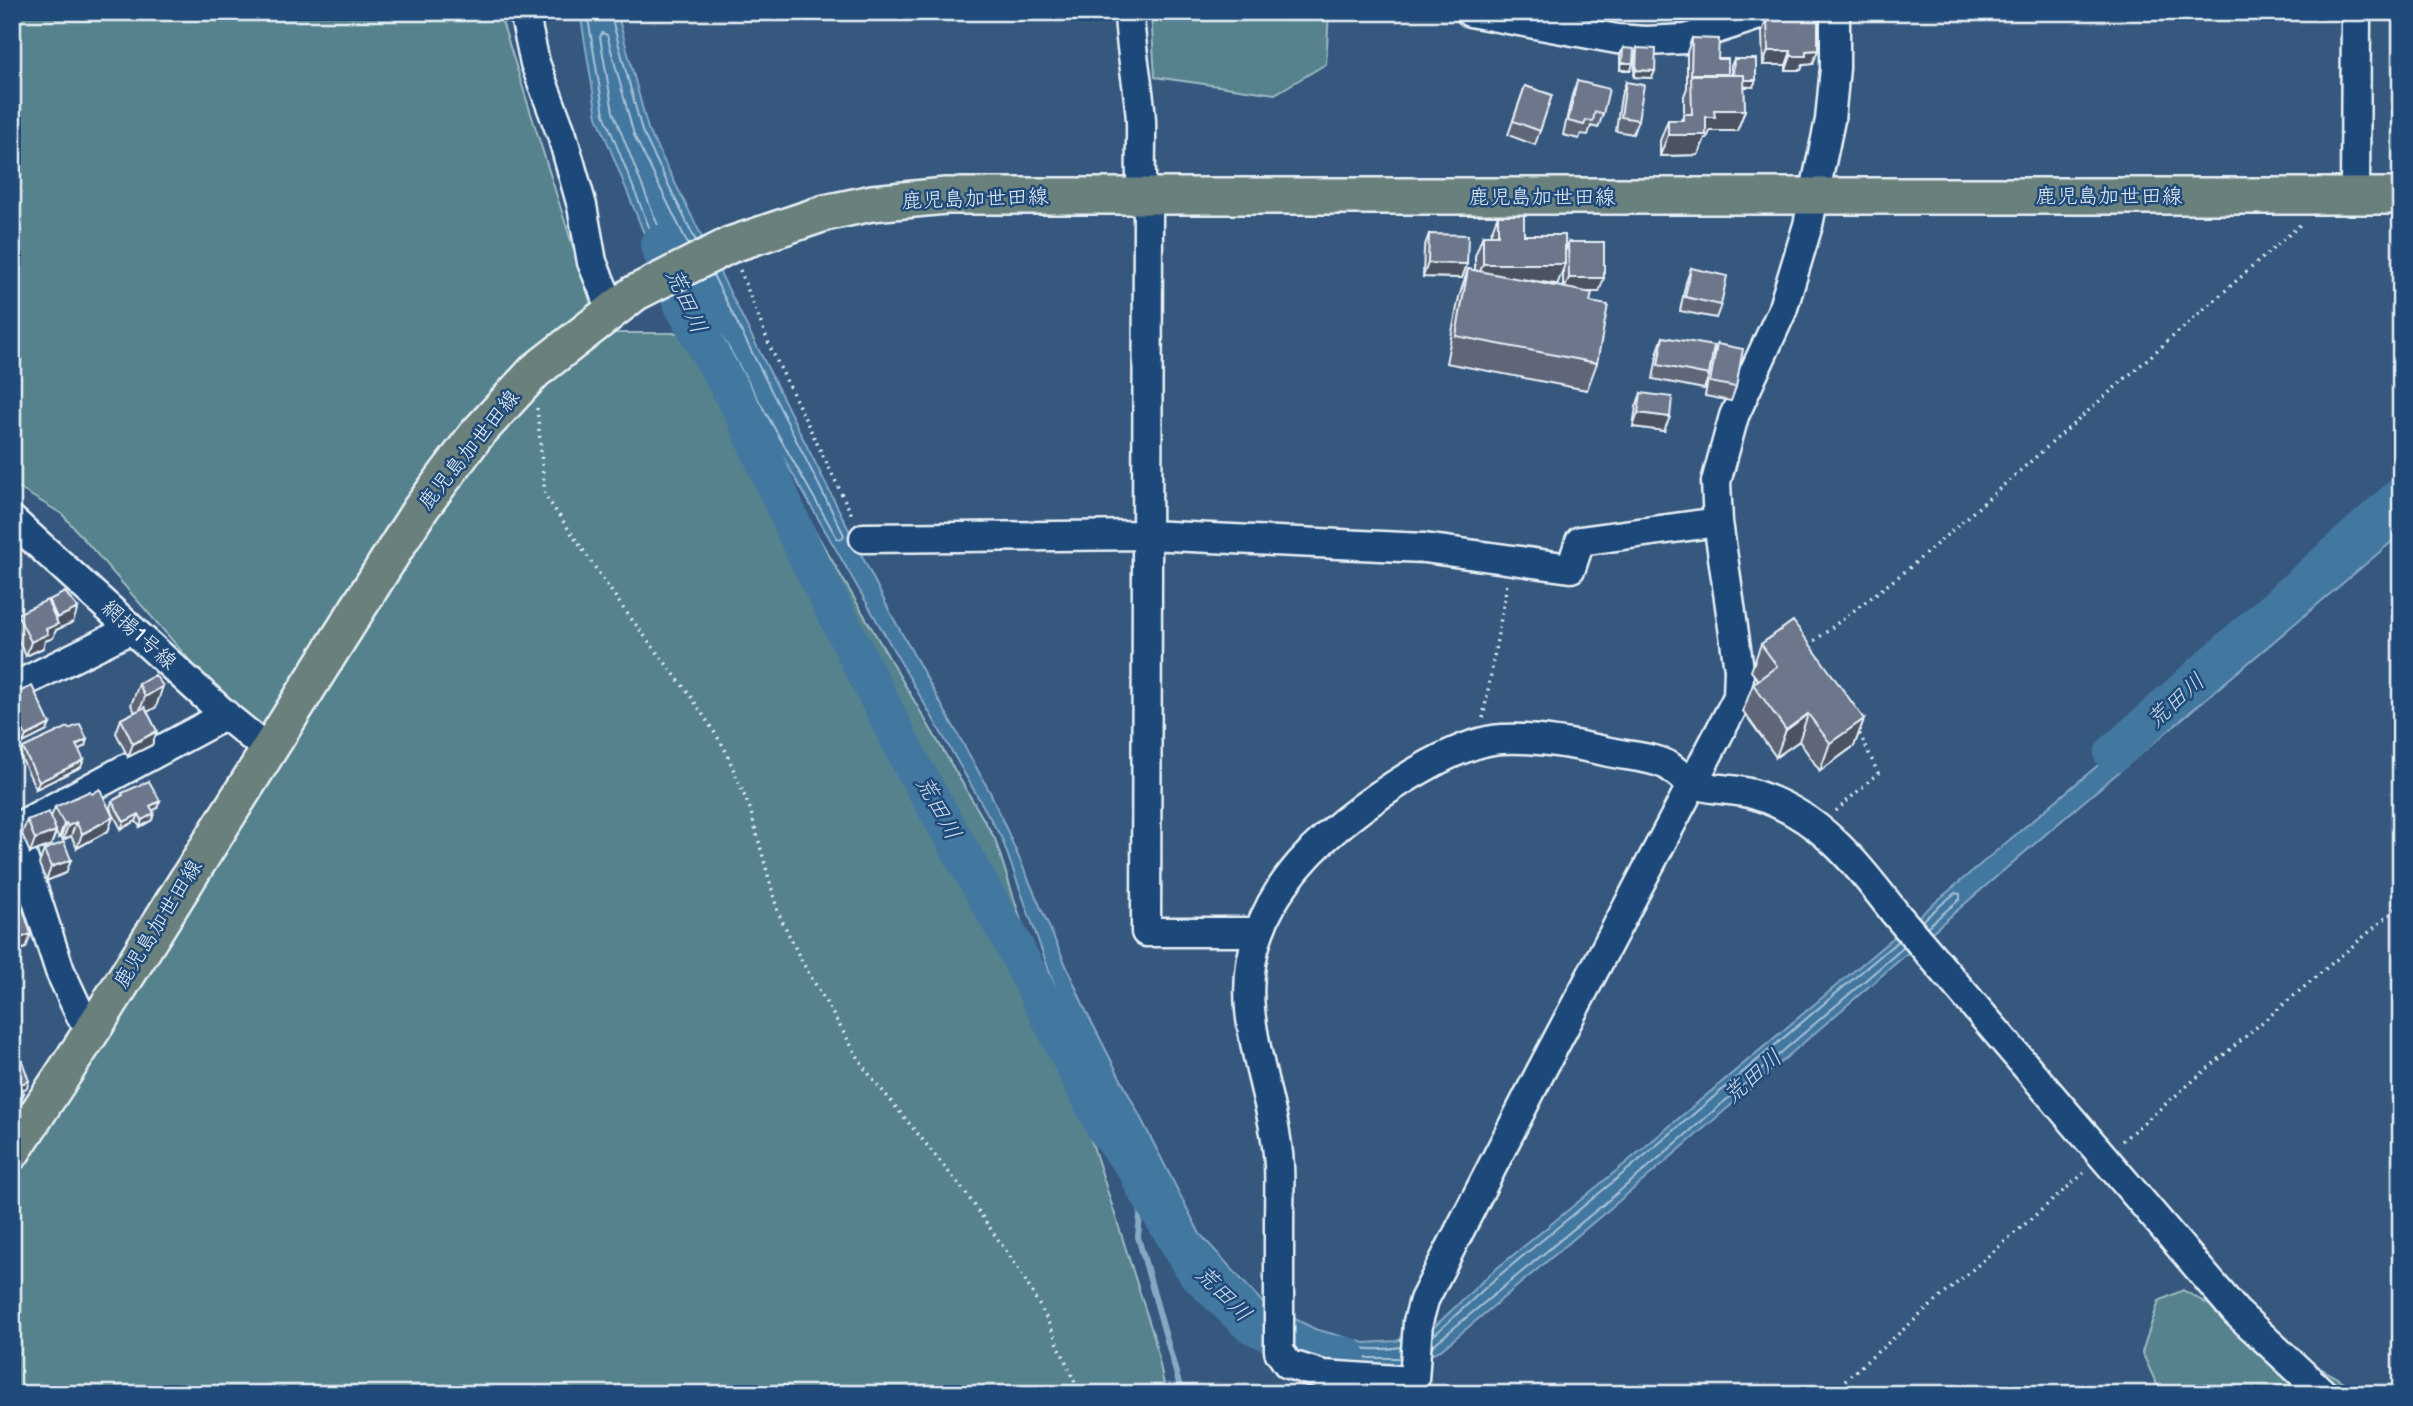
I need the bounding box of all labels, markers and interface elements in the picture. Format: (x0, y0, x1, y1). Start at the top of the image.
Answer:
street label: 鹿児島加世田線 (901, 184, 1049, 214)
street label: 鹿児島加世田線 (2036, 184, 2183, 209)
street label: 鹿児島加世田線 (1469, 185, 1616, 210)
water label: 荒田川 (659, 264, 713, 338)
street label: 鹿児島加世田線 (413, 385, 525, 515)
street label: 網揚1号線 (96, 595, 182, 675)
water label: 荒田川 (2141, 668, 2211, 734)
water label: 荒田川 (909, 771, 967, 845)
street label: 鹿児島加世田線 (108, 855, 208, 993)
water label: 荒田川 (1718, 1044, 1788, 1110)
water label: 荒田川 (1189, 1260, 1257, 1328)

